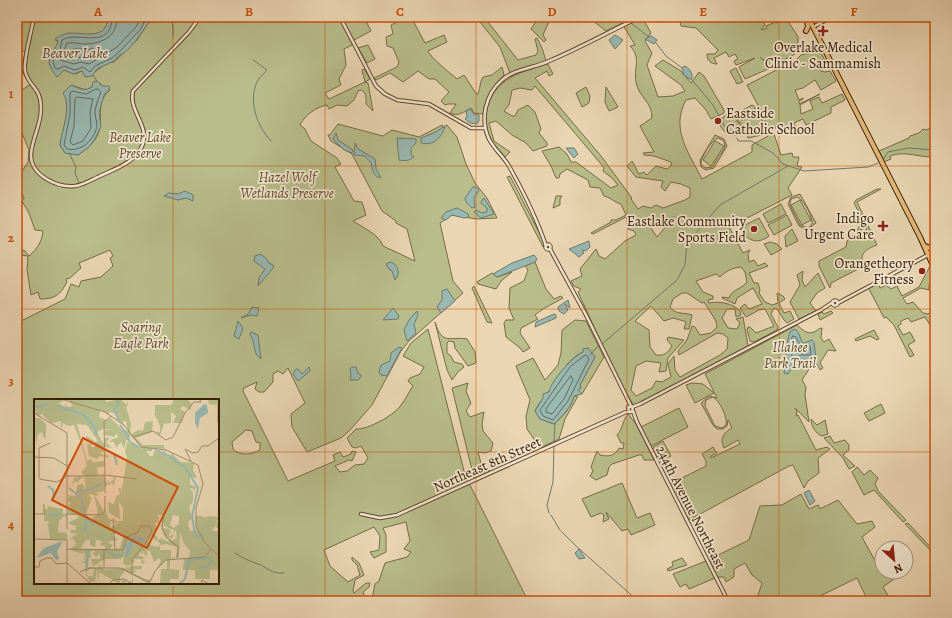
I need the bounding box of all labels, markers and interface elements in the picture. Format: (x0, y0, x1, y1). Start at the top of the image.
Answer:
text: A (93, 3, 103, 20)
text: B (245, 3, 253, 20)
text: C (396, 3, 404, 20)
text: D (547, 3, 557, 20)
text: E (699, 3, 707, 20)
text: F (851, 3, 858, 20)
marker: Overlake Medical Clinic - Sammamish (817, 25, 829, 37)
place label: Overlake Medical Clinic - Sammamish (765, 38, 882, 73)
water label: Beaver Lake (42, 43, 109, 63)
text: 1 (9, 85, 14, 102)
place label: Eastside Catholic School (726, 104, 815, 139)
marker: Eastside Catholic School (713, 116, 723, 126)
park label: Beaver Lake Preserve (109, 128, 171, 163)
park label: Hazel Wolf Wetlands Preserve (240, 168, 334, 203)
place label: Indigo Urgent Care (804, 209, 874, 244)
place label: Eastlake Community Sports Field (627, 212, 747, 247)
marker: Indigo Urgent Care (877, 220, 889, 232)
marker: Eastlake Community Sports Field (749, 224, 759, 234)
text: 2 (8, 229, 15, 246)
place label: Orangetheory Fitness (834, 254, 915, 289)
marker: Orangetheory Fitness (917, 266, 927, 276)
park label: Soaring Eagle Park (113, 318, 169, 353)
park label: Illahee Park Trail (764, 338, 816, 373)
text: 3 (8, 372, 14, 389)
inset map (34, 399, 219, 584)
street label: Northeast 8th Street (430, 432, 544, 497)
street label: 244th Avenue Northeast (651, 442, 730, 572)
text: 4 (8, 516, 14, 533)
north arrow (874, 540, 914, 580)
text: N (891, 560, 905, 577)

